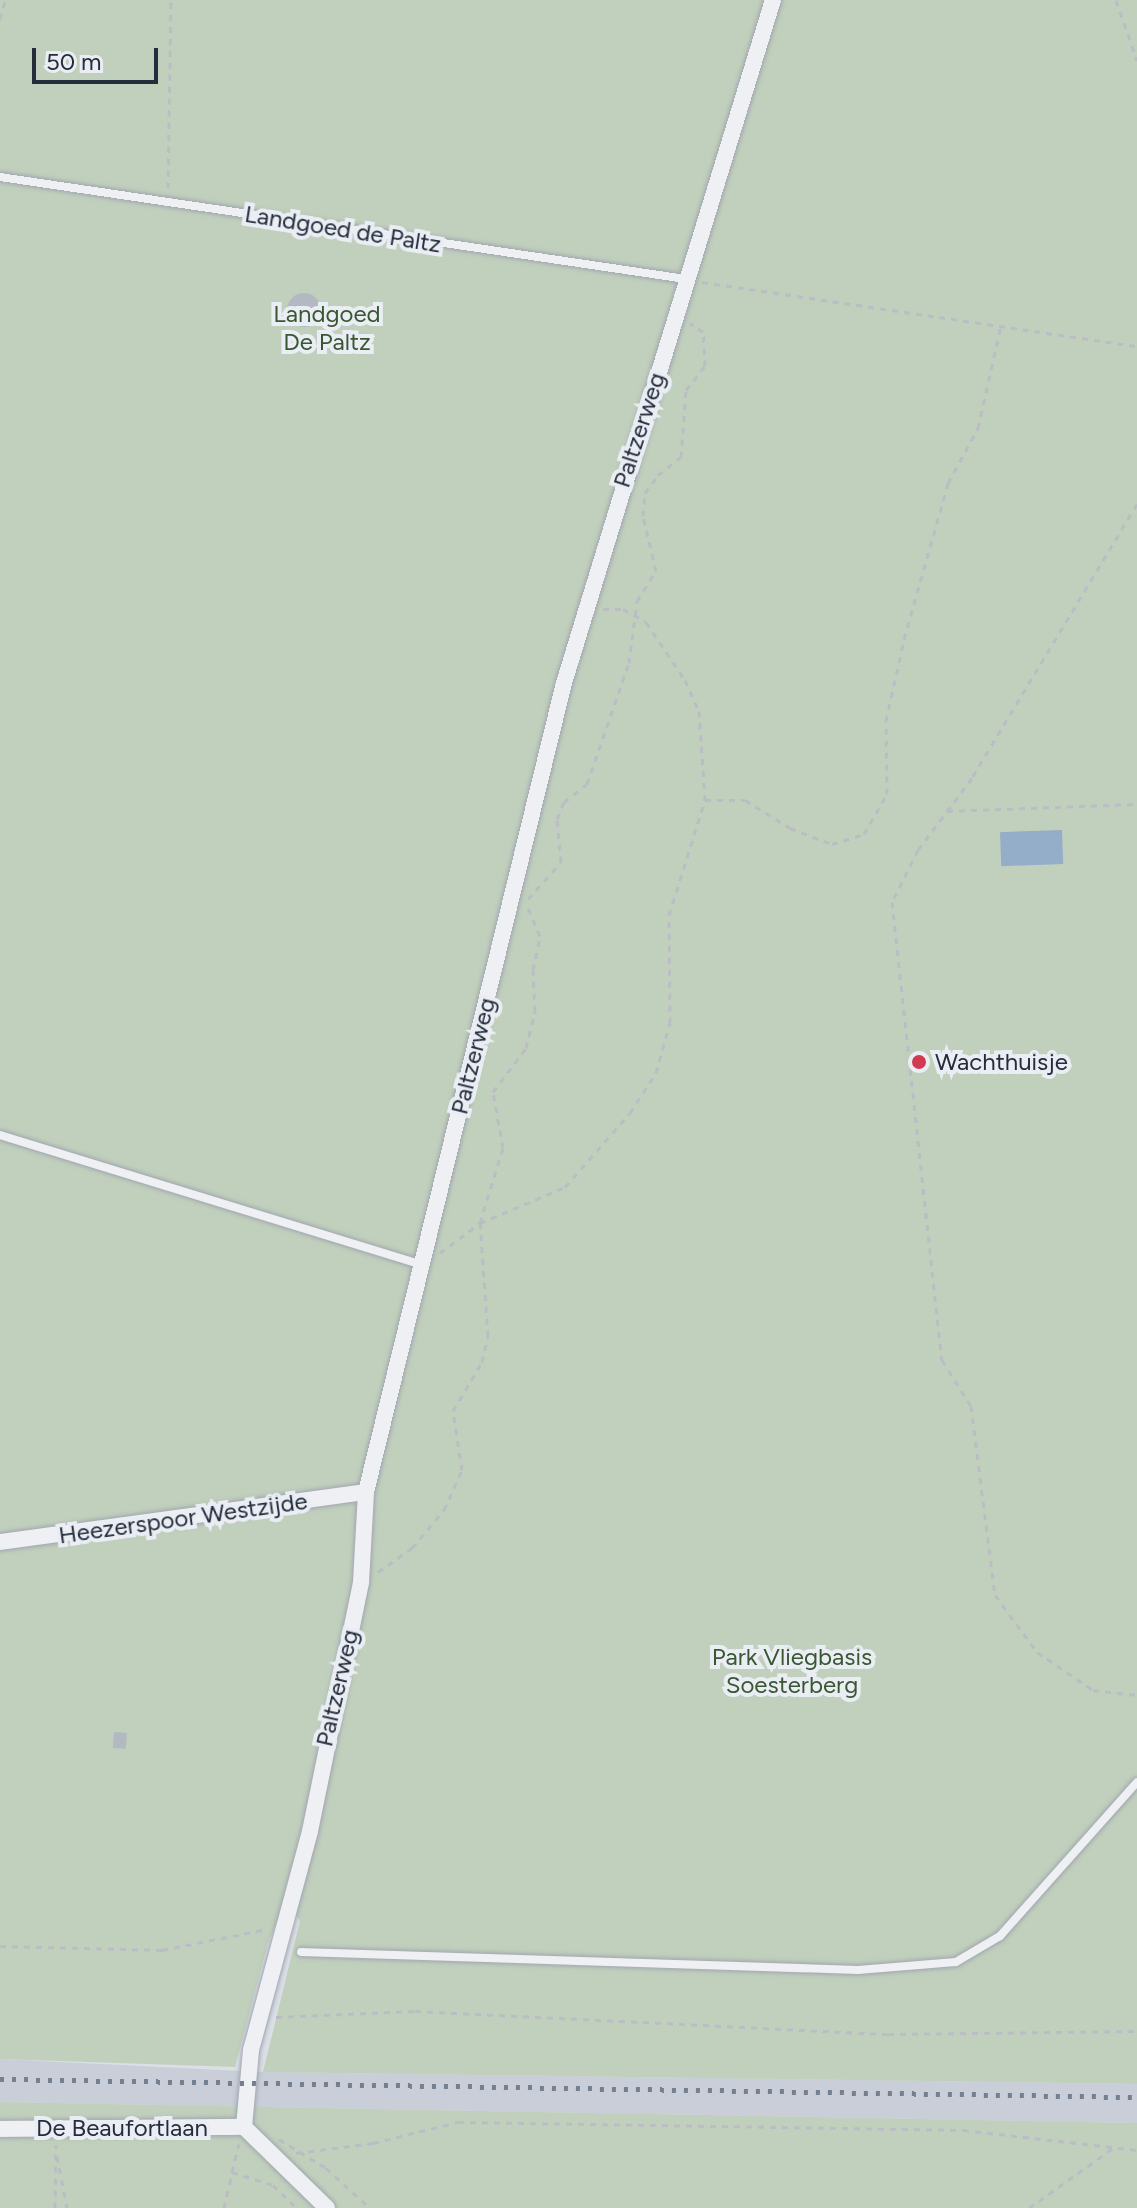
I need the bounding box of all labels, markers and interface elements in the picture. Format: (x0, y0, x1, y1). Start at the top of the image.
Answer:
scale bar (36, 32, 162, 82)
text: 50 m (46, 47, 102, 76)
street label: Landgoed de Paltz (243, 199, 443, 259)
park label: Landgoed De Paltz (273, 300, 381, 356)
street label: Paltzerweg (607, 369, 671, 491)
street label: Paltzerweg (445, 995, 501, 1117)
place label: Wachthuisje (935, 1048, 1068, 1076)
marker: Wachthuisje (910, 1053, 928, 1071)
street label: Heezerspoor Westzijde (57, 1486, 309, 1550)
street label: Paltzerweg (310, 1627, 364, 1749)
park label: Park Vliegbasis Soesterberg (712, 1643, 872, 1699)
street label: De Beaufortlaan (36, 2114, 208, 2142)

